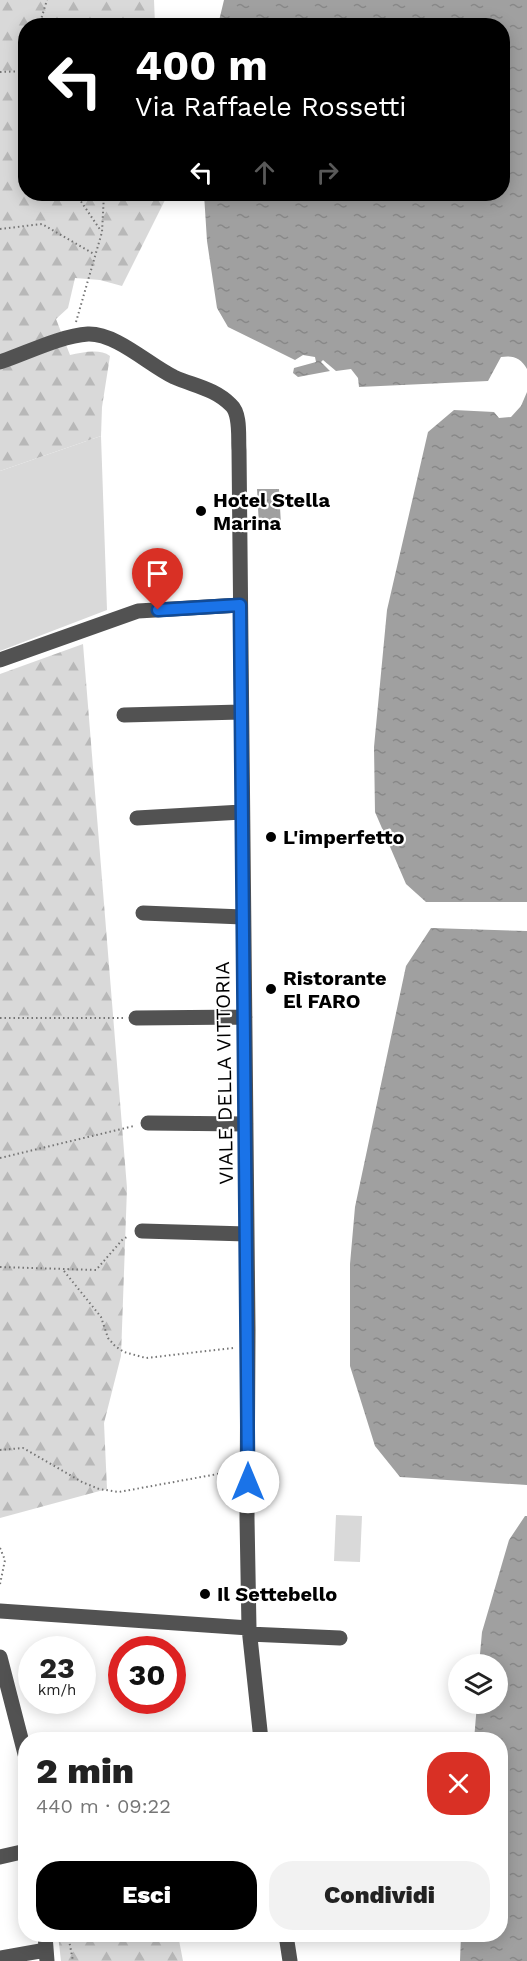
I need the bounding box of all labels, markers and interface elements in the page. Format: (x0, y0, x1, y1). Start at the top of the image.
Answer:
text: 400 m (135, 41, 268, 90)
icon: left (36, 42, 114, 120)
text: Via Raffaele Rossetti (135, 91, 406, 123)
icon: left (185, 156, 218, 189)
icon: ahead (248, 156, 281, 189)
icon: right (311, 156, 344, 189)
place label: Hotel Stella Marina (213, 488, 330, 535)
marker: Hotel Stella Marina (194, 504, 208, 518)
pin (132, 548, 183, 610)
icon: arrive (141, 557, 174, 590)
place label: L'imperfetto (283, 825, 404, 849)
marker: L'imperfetto (264, 830, 278, 844)
street label: VIALE DELLA VITTORIA (210, 961, 238, 1185)
place label: Ristorante El FARO (283, 966, 387, 1013)
marker: Ristorante El FARO (264, 982, 278, 996)
position arrow (216, 1450, 280, 1514)
place label: Il Settebello (217, 1582, 337, 1606)
marker: Il Settebello (198, 1587, 212, 1601)
speed limit sign: 30 (108, 1636, 186, 1714)
text: 23 (39, 1650, 75, 1685)
map controls (448, 1654, 508, 1714)
button: layers (448, 1654, 508, 1714)
text: km/h (38, 1681, 76, 1699)
text: 2 min (36, 1750, 134, 1792)
button: close (427, 1752, 490, 1815)
text: 440 m · 09:22 (36, 1794, 171, 1818)
button: Esci (36, 1861, 257, 1930)
button: Condividi (269, 1861, 490, 1930)

